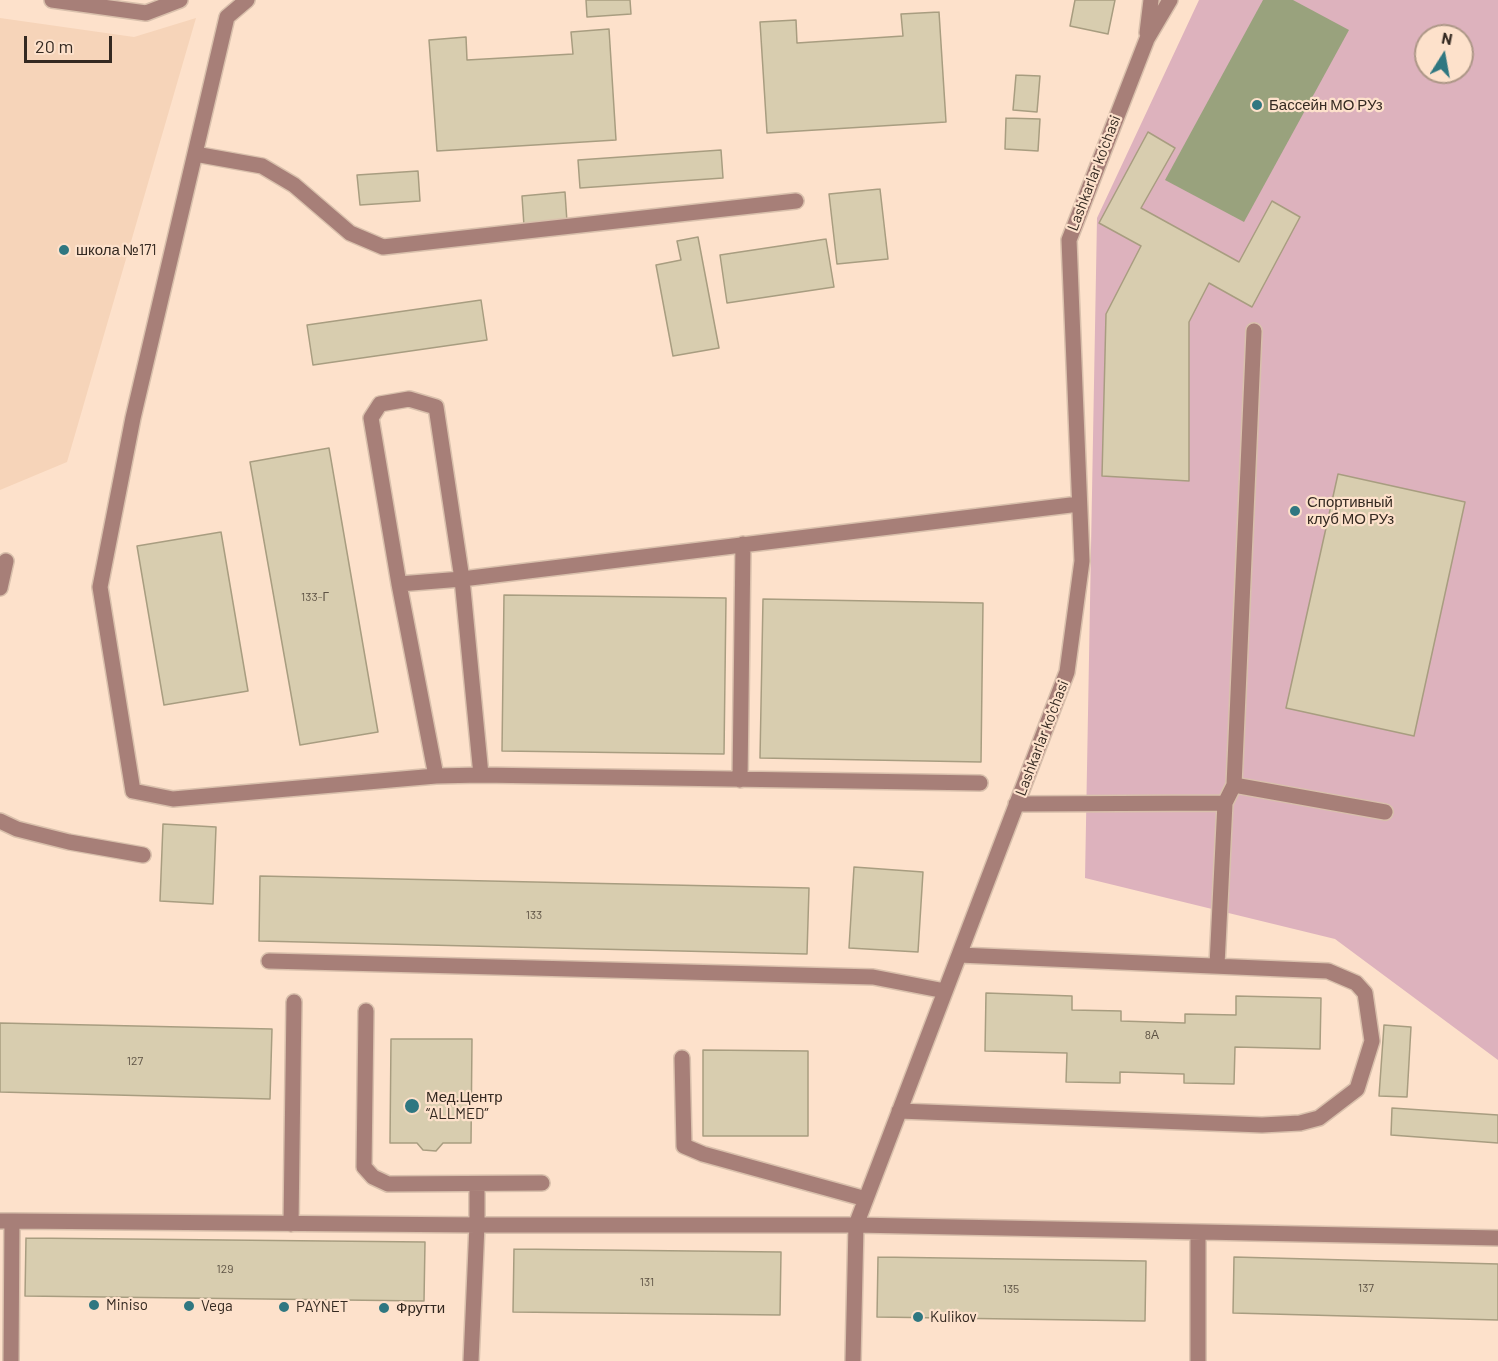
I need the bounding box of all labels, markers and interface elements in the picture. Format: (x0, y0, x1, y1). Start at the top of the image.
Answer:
scale bar (27, 24, 116, 62)
north arrow (1414, 24, 1474, 84)
text: N (1440, 27, 1454, 48)
text: 20 m (35, 35, 73, 57)
place label: Бассейн МО РУз (1269, 96, 1383, 114)
marker: Бассейн МО РУз (1250, 98, 1264, 112)
street label: Lashkarlar ko'chasi (1064, 113, 1124, 233)
place label: школа №171 (76, 241, 157, 259)
marker: школа №171 (57, 243, 71, 257)
place label: Спортивный клуб МО РУз (1307, 493, 1394, 528)
marker: Спортивный клуб МО РУз (1288, 504, 1302, 518)
house number: 133-Г (301, 590, 329, 604)
street label: Lashkarlar ko'chasi (1012, 678, 1072, 798)
house number: 133 (526, 908, 542, 922)
house number: 8А (1145, 1028, 1159, 1042)
house number: 127 (127, 1054, 143, 1068)
place label: Мед.Центр “ALLMED” (426, 1088, 503, 1123)
marker: Мед.Центр “ALLMED” (403, 1097, 421, 1115)
house number: 129 (217, 1262, 233, 1276)
house number: 131 (640, 1275, 654, 1289)
house number: 137 (1358, 1281, 1374, 1295)
house number: 135 (1003, 1282, 1019, 1296)
place label: Miniso (106, 1296, 148, 1314)
place label: Vega (201, 1297, 233, 1315)
marker: Miniso (87, 1298, 101, 1312)
place label: PAYNET (296, 1298, 348, 1316)
marker: Vega (182, 1299, 196, 1313)
place label: Фрутти (396, 1299, 445, 1317)
marker: PAYNET (277, 1300, 291, 1314)
marker: Фрутти (377, 1301, 391, 1315)
place label: Kulikov (930, 1308, 977, 1326)
marker: Kulikov (911, 1310, 925, 1324)

